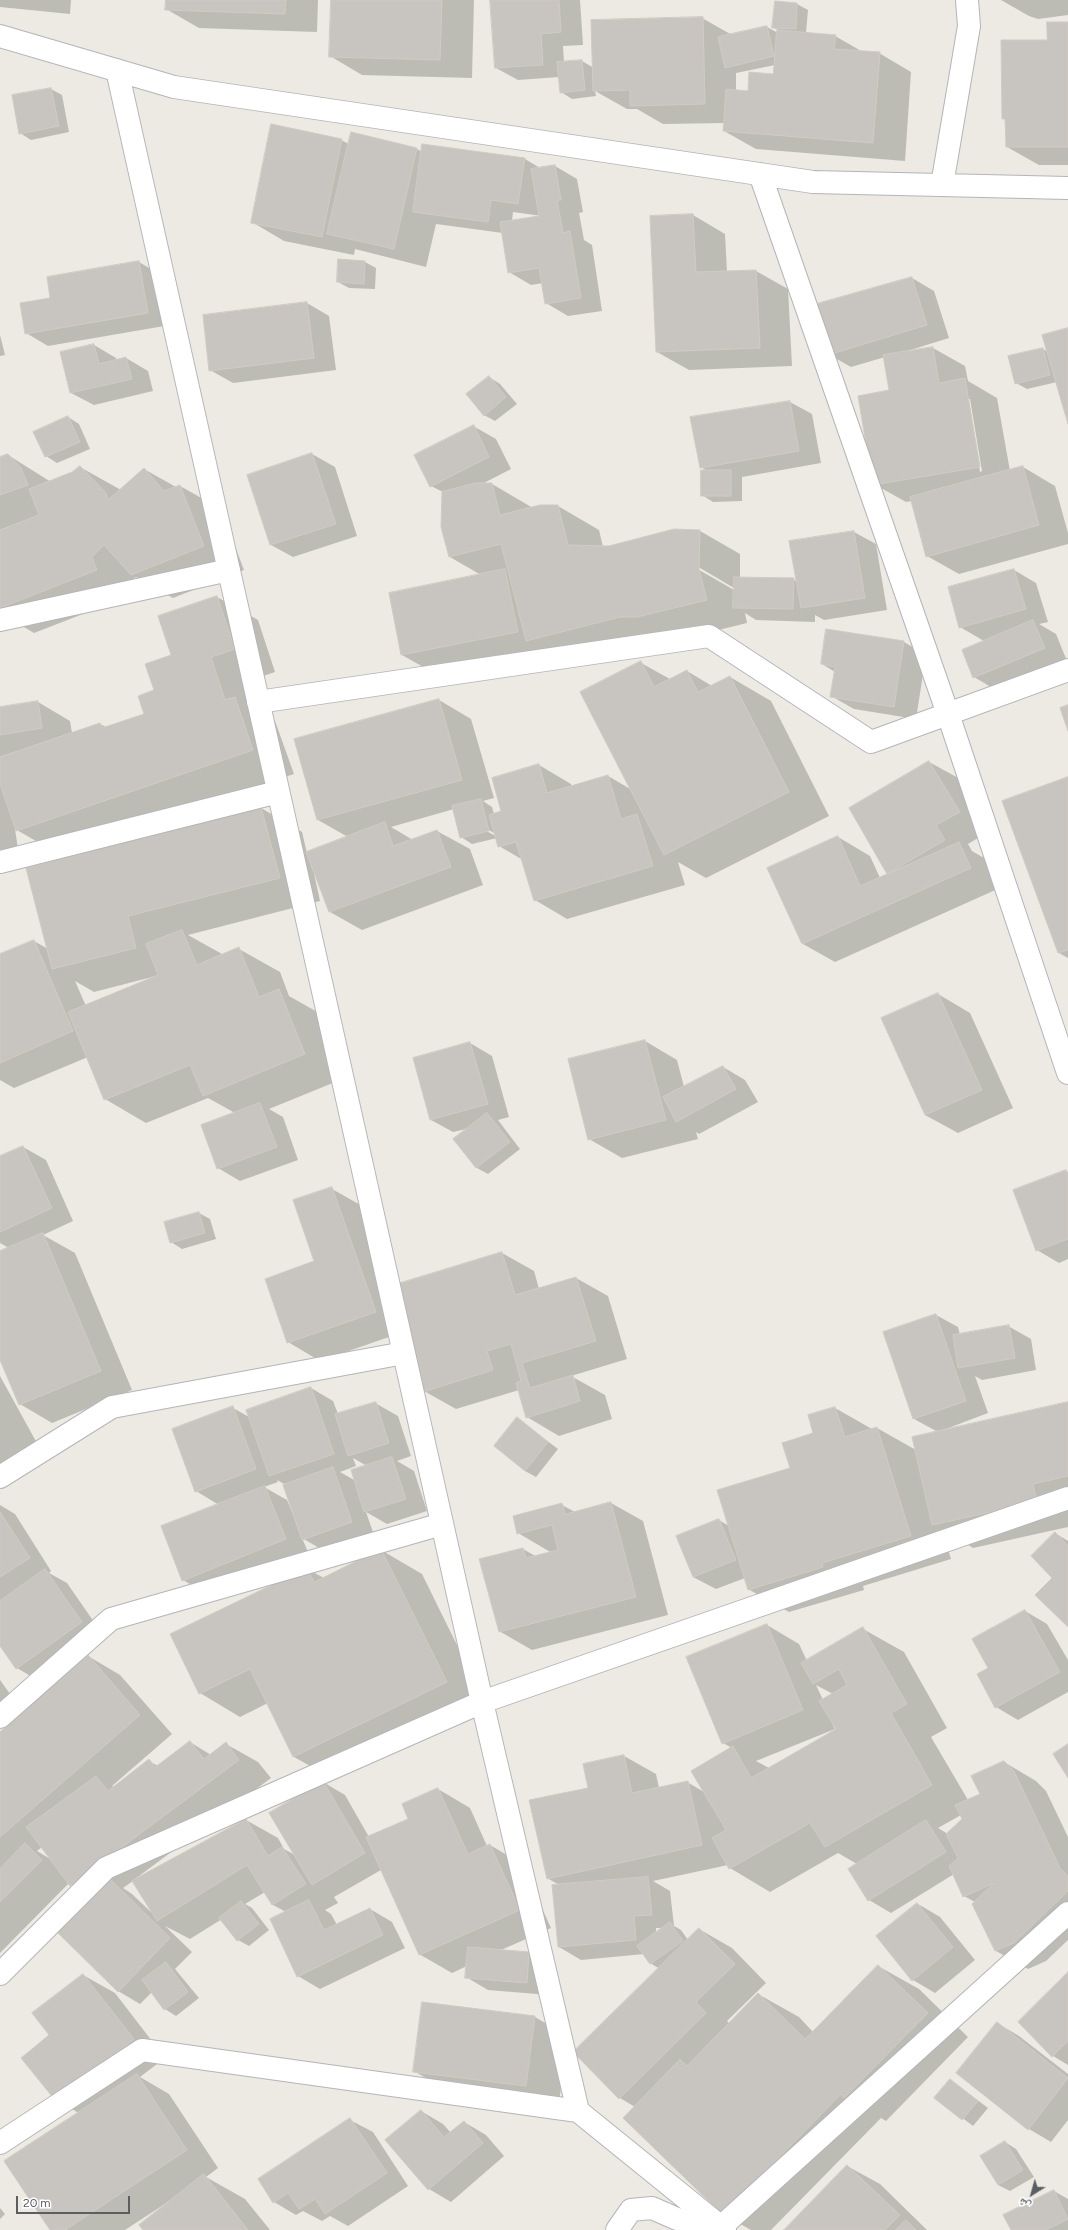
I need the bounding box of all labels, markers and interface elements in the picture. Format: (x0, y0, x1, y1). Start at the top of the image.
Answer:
north arrow (1012, 2174, 1052, 2214)
scale bar (18, 2188, 132, 2214)
text: ش (1016, 2195, 1033, 2213)
text: 20 m (23, 2196, 51, 2210)

